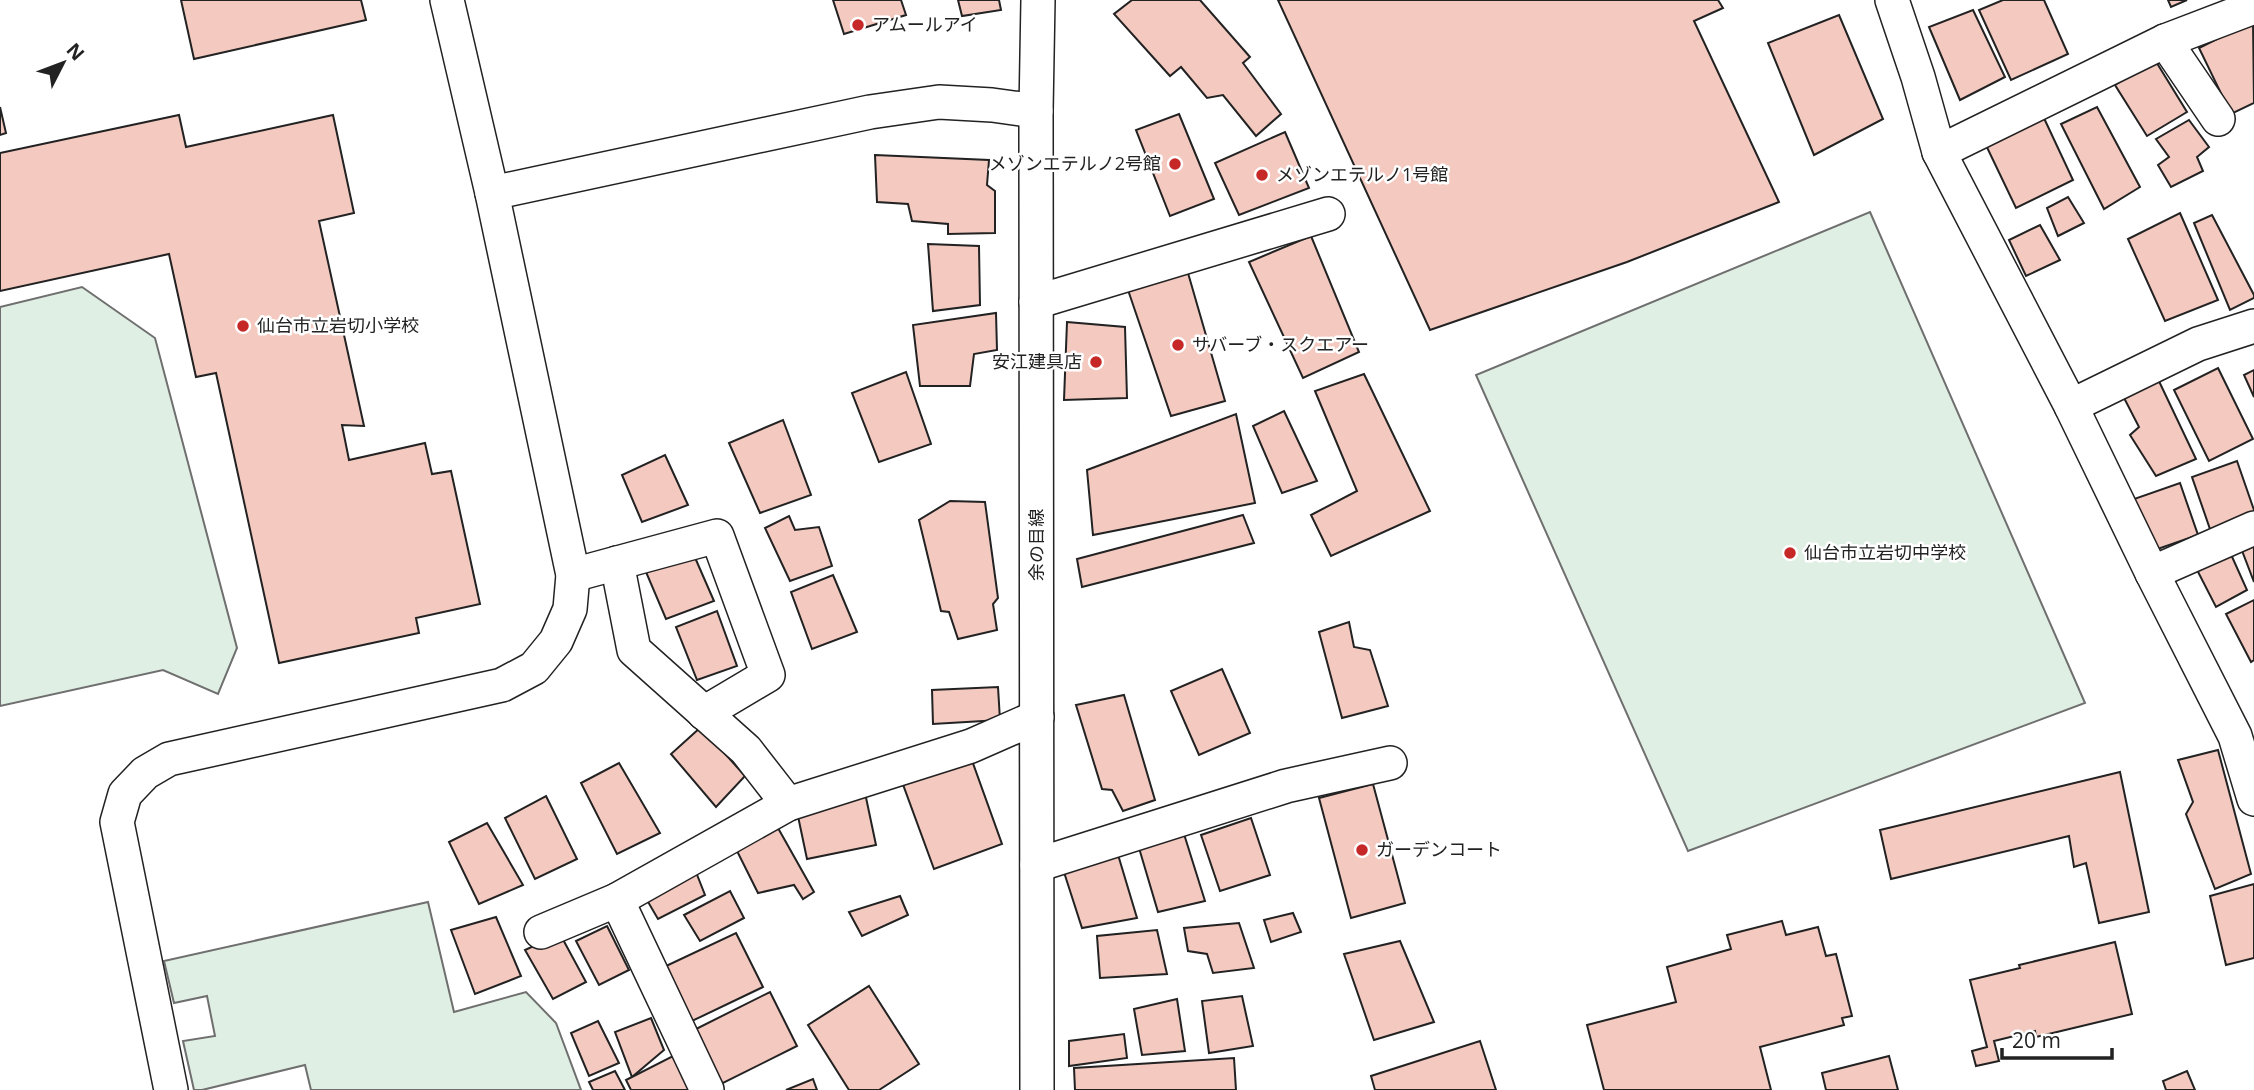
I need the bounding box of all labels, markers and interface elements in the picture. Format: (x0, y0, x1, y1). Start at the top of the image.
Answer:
place label: アムールアイ (872, 12, 978, 36)
marker: アムールアイ (850, 17, 866, 33)
north arrow (28, 28, 98, 98)
text: N (61, 37, 90, 66)
place label: メゾンエテルノ2号館 (989, 151, 1161, 175)
marker: メゾンエテルノ2号館 (1167, 156, 1183, 172)
place label: メゾンエテルノ1号館 (1276, 162, 1448, 186)
marker: メゾンエテルノ1号館 (1254, 167, 1270, 183)
place label: 仙台市立岩切小学校 (257, 313, 419, 337)
marker: 仙台市立岩切小学校 (235, 318, 251, 334)
place label: サバーブ・スクエアー (1192, 332, 1369, 356)
marker: サバーブ・スクエアー (1170, 337, 1186, 353)
place label: 安江建具店 (992, 349, 1082, 373)
marker: 安江建具店 (1088, 354, 1104, 370)
street label: 余の目線 (1024, 509, 1048, 581)
place label: 仙台市立岩切中学校 (1804, 540, 1966, 564)
marker: 仙台市立岩切中学校 (1782, 545, 1798, 561)
place label: ガーデンコート (1376, 837, 1502, 861)
marker: ガーデンコート (1354, 842, 1370, 858)
scale bar (2002, 1016, 2112, 1060)
text: 20 m (2012, 1026, 2061, 1054)

